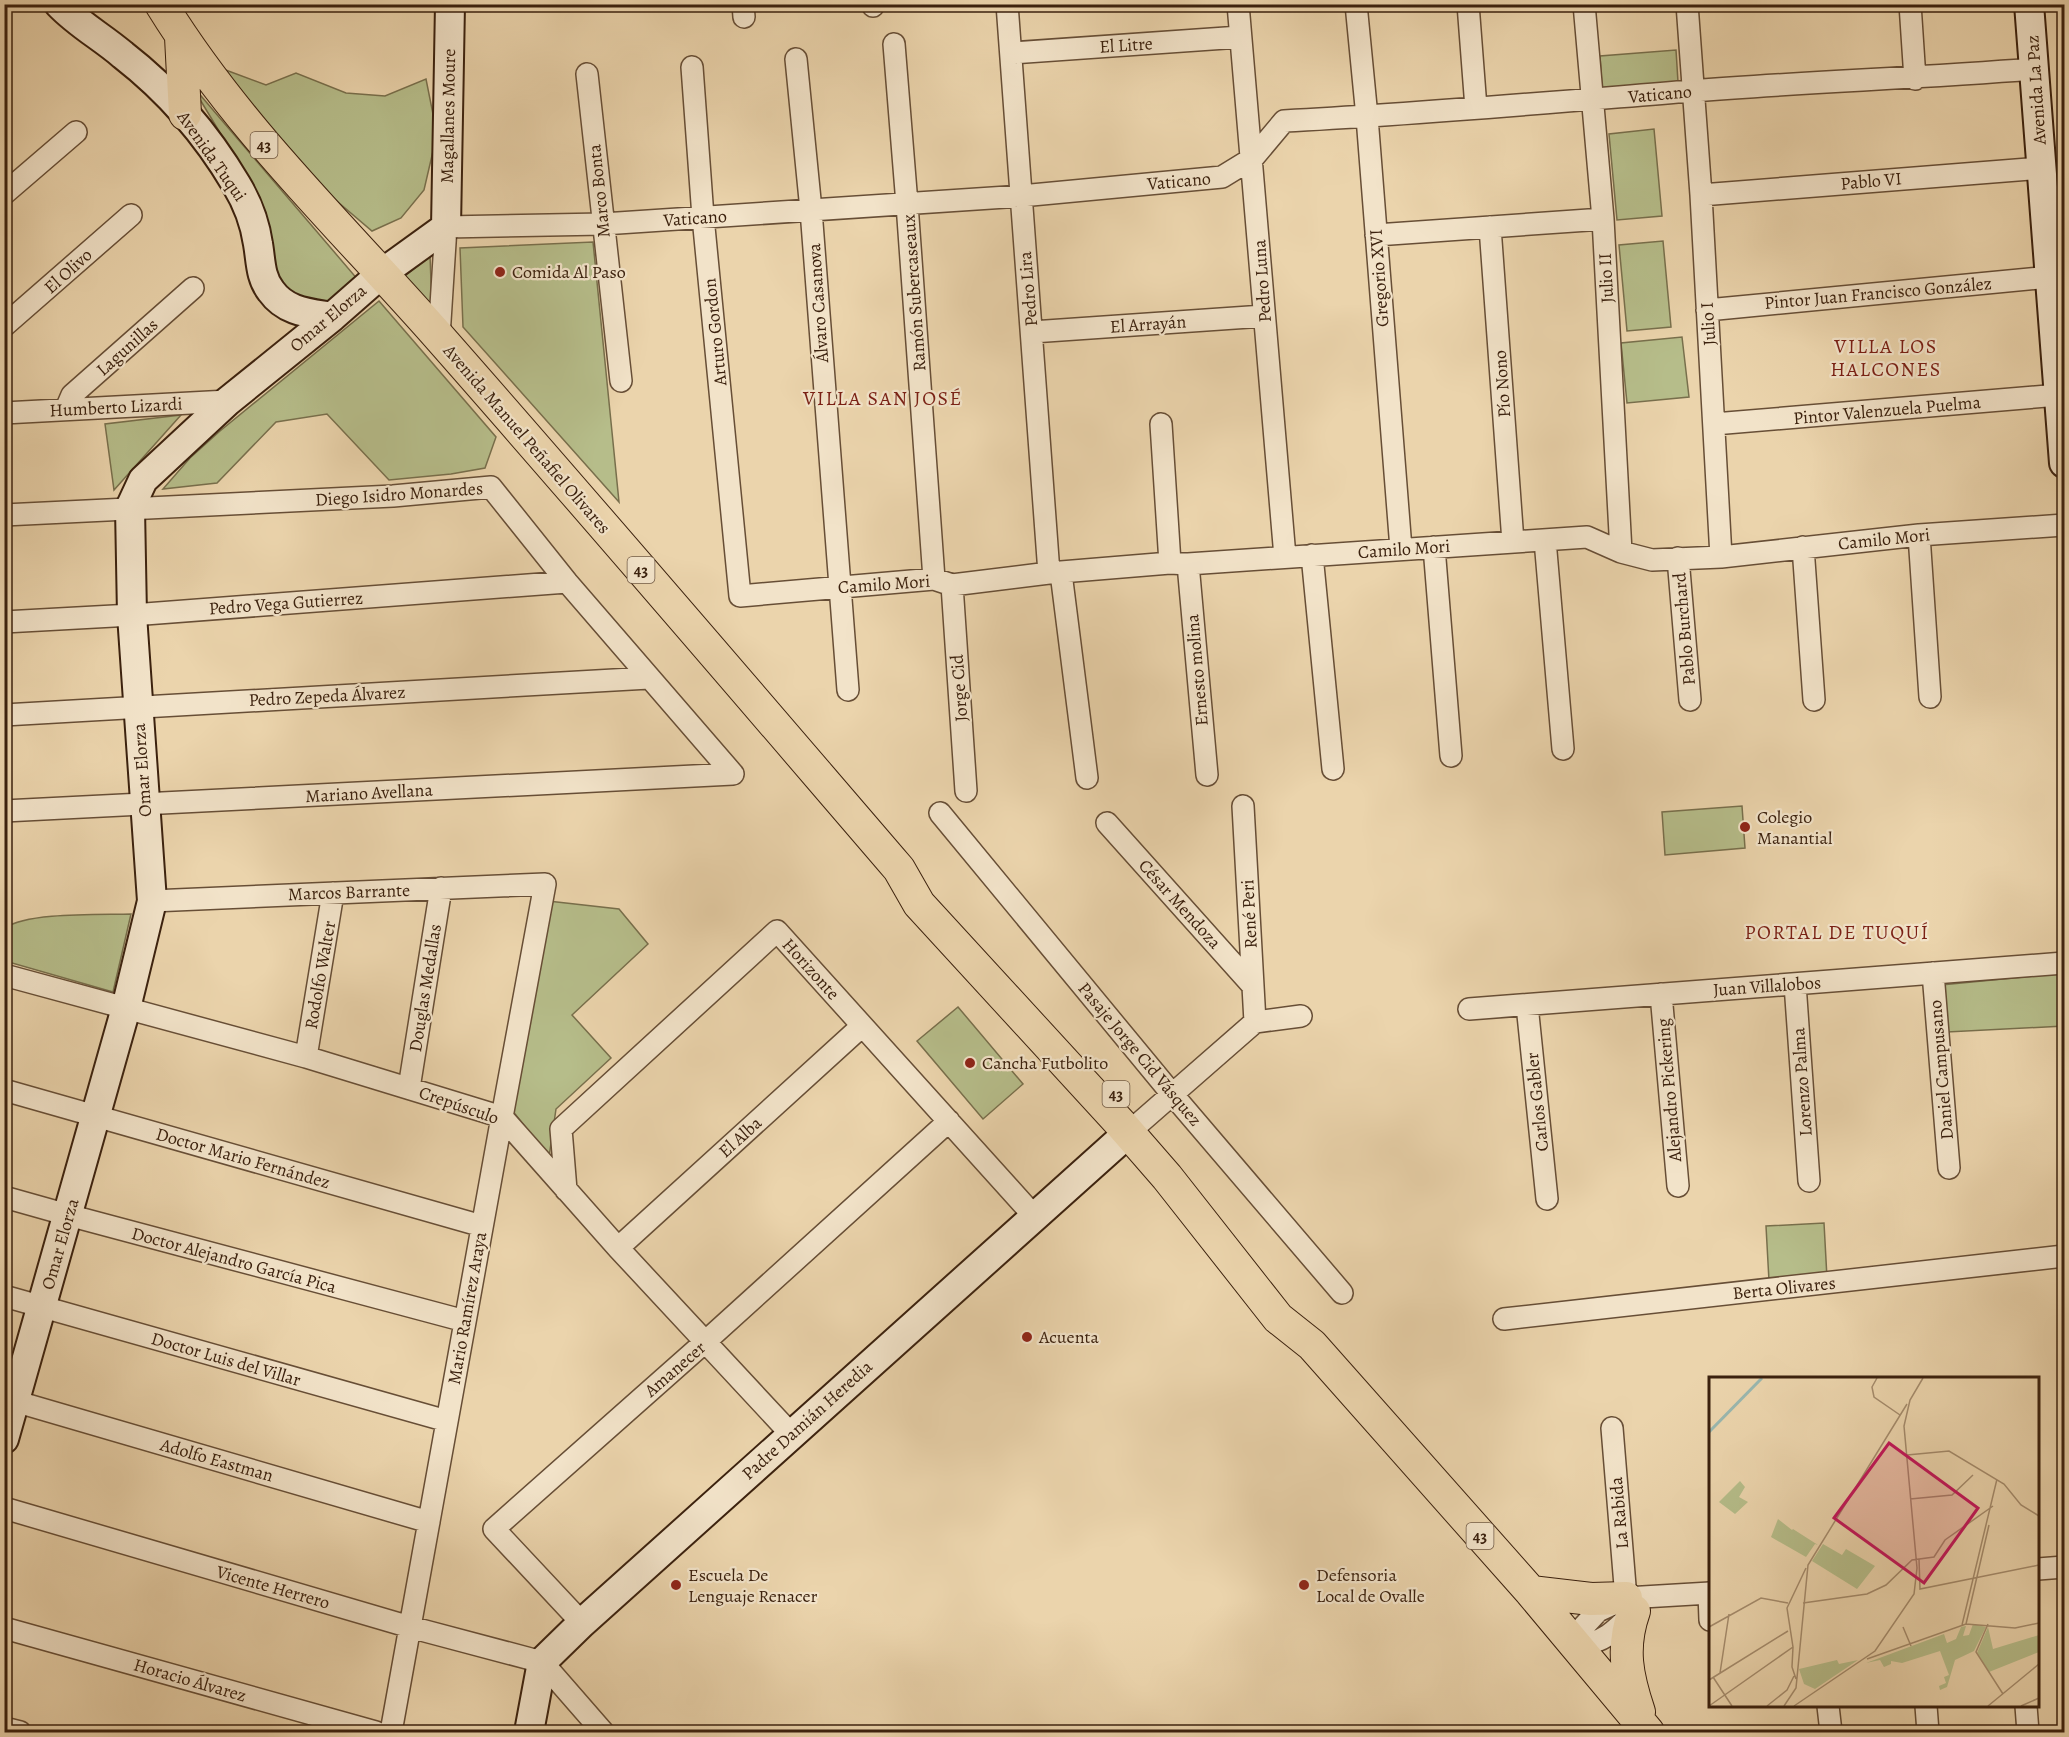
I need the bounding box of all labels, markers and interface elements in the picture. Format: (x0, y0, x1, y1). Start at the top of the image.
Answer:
street label: El Litre (1098, 31, 1154, 59)
street label: Avenida La Paz (2020, 34, 2052, 147)
street label: Magallanes Moure (435, 48, 461, 184)
street label: Vaticano (1626, 79, 1693, 109)
street label: Avenida Tuqui (171, 105, 252, 206)
road number: 43 (250, 132, 278, 158)
street label: Marco Bonta (582, 143, 616, 239)
street label: Vaticano (1145, 166, 1212, 196)
street label: Pablo VI (1839, 166, 1903, 196)
street label: Vaticano (661, 204, 728, 232)
street label: Ramón Subercaseaux (897, 213, 931, 372)
street label: Gregorio XVI (1364, 228, 1394, 328)
street label: Pedro Luna (1247, 238, 1277, 323)
street label: Álvaro Casanova (802, 242, 834, 365)
street label: El Olivo (39, 243, 97, 299)
street label: Pedro Lira (1013, 250, 1043, 328)
street label: Julio II (1593, 252, 1619, 304)
place label: Comida Al Paso (512, 260, 626, 284)
marker: Comida Al Paso (493, 265, 507, 279)
street label: Pintor Juan Francisco González (1763, 271, 1993, 315)
street label: Arturo Gordon (697, 277, 733, 388)
street label: Omar Elorza (284, 278, 372, 357)
street label: Julio I (1695, 301, 1721, 347)
street label: El Arrayán (1109, 309, 1187, 339)
street label: Lagunillas (91, 313, 163, 381)
district label: VILLA LOS HALCONES (1830, 333, 1942, 383)
street label: Avenida Manuel Peñafiel Olivares (437, 338, 616, 539)
street label: Pío Nono (1488, 349, 1516, 419)
district label: VILLA SAN JOSÉ (802, 385, 963, 412)
street label: Pintor Valenzuela Puelma (1792, 390, 1982, 430)
street label: Humberto Lizardi (49, 392, 183, 422)
street label: Diego Isidro Monardes (314, 476, 484, 512)
street label: Camilo Mori (1837, 522, 1931, 556)
street label: Camilo Mori (1357, 534, 1451, 564)
road number: 43 (628, 557, 654, 583)
street label: Camilo Mori (837, 569, 931, 599)
street label: Pablo Burchard (1667, 571, 1701, 686)
street label: Pedro Vega Gutierrez (208, 586, 364, 620)
street label: Ernesto molina (1180, 612, 1214, 727)
street label: Jorge Cid (945, 653, 973, 722)
street label: Pedro Zepeda Álvarez (248, 680, 406, 712)
street label: Omar Elorza (127, 722, 157, 818)
street label: Mariano Avellana (305, 778, 434, 808)
place label: Colegio Manantial (1757, 805, 1833, 850)
marker: Colegio Manantial (1738, 820, 1752, 834)
street label: César Mendoza (1133, 854, 1227, 955)
street label: Marcos Barrante (287, 878, 411, 906)
street label: René Peri (1235, 879, 1263, 949)
street label: Rodolfo Walter (299, 919, 341, 1031)
district label: PORTAL DE TUQUÍ (1745, 919, 1929, 946)
street label: Douglas Medallas (403, 922, 447, 1054)
street label: Horizonte (777, 933, 845, 1005)
street label: Juan Villalobos (1712, 970, 1822, 1002)
street label: Pasaje Jorge Cid Vásquez (1073, 977, 1207, 1131)
street label: Daniel Campusano (1923, 999, 1959, 1141)
street label: Alejandro Pickering (1651, 1017, 1687, 1164)
street label: Lorenzo Palma (1786, 1026, 1818, 1137)
place label: Cancha Futbolito (982, 1051, 1108, 1075)
street label: Carlos Gabler (1520, 1051, 1554, 1153)
marker: Cancha Futbolito (963, 1056, 977, 1070)
street label: Crepúsculo (416, 1080, 502, 1130)
road number: 43 (1102, 1081, 1130, 1107)
street label: El Alba (713, 1111, 767, 1163)
street label: Doctor Mario Fernández (153, 1122, 333, 1194)
street label: Omar Elorza (36, 1195, 85, 1292)
street label: Doctor Alejandro García Pica (129, 1221, 340, 1299)
street label: Mario Ramírez Araya (442, 1229, 492, 1386)
street label: Berta Olivares (1731, 1271, 1837, 1305)
place label: Acuenta (1038, 1325, 1099, 1349)
street label: Doctor Luis del Villar (148, 1326, 304, 1392)
marker: Acuenta (1020, 1330, 1034, 1344)
street label: Amanecer (639, 1336, 711, 1403)
street label: Padre Damián Heredia (737, 1354, 878, 1485)
inset map (1709, 1377, 2039, 1707)
street label: Adolfo Eastman (157, 1432, 276, 1488)
street label: La Rabida (1604, 1475, 1634, 1550)
road number: 43 (1466, 1523, 1494, 1549)
street label: Vicente Herrero (213, 1559, 332, 1615)
place label: Escuela De Lenguaje Renacer (688, 1563, 818, 1608)
place label: Defensoria Local de Ovalle (1316, 1563, 1425, 1608)
marker: Escuela De Lenguaje Renacer (669, 1578, 683, 1592)
marker: Defensoria Local de Ovalle (1297, 1578, 1311, 1592)
street label: Horacio Álvarez (131, 1652, 249, 1708)

